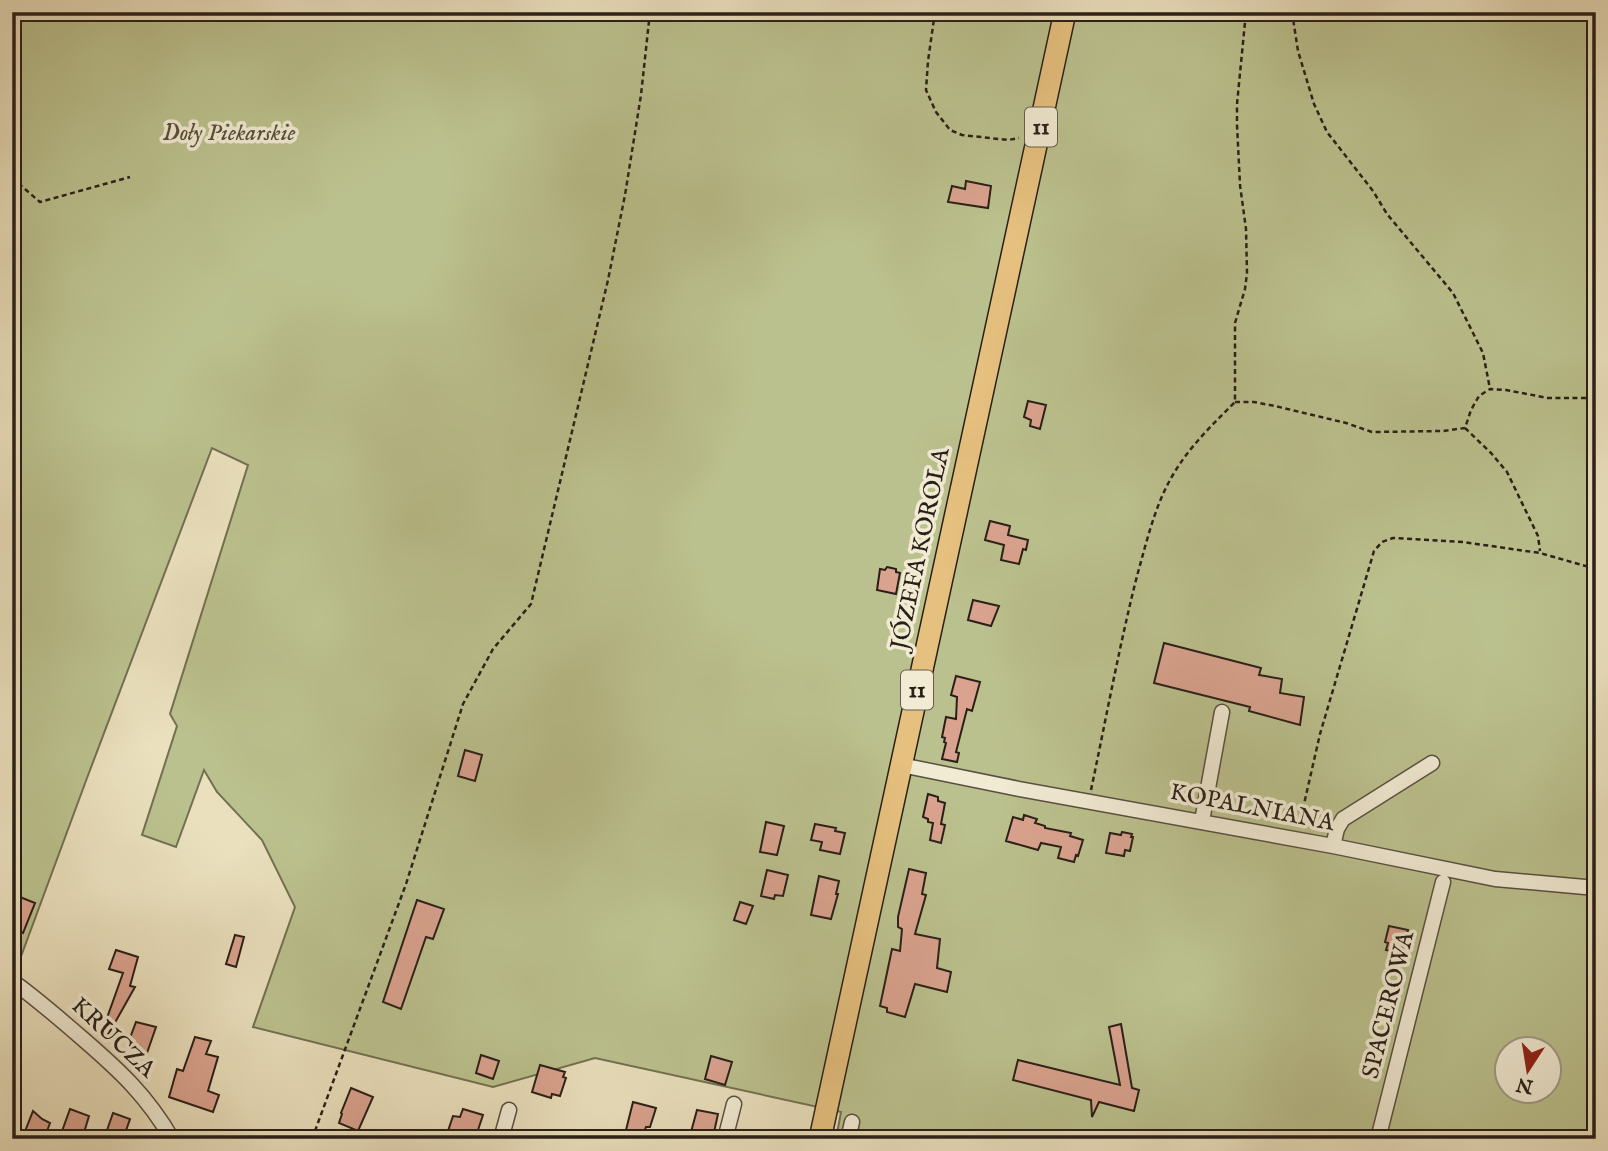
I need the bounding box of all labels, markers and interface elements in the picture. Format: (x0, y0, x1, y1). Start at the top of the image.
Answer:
road number: 11 (1025, 108, 1057, 146)
park label: Doły Piekarskie (162, 118, 296, 149)
street label: JÓZEFA KOROLA (884, 444, 958, 656)
road number: 11 (901, 670, 933, 710)
street label: KOPALNIANA (1167, 777, 1338, 839)
street label: SPACEROWA (1356, 927, 1422, 1082)
street label: KRUCZA (64, 991, 163, 1086)
north arrow (1492, 1036, 1562, 1106)
text: N (1514, 1071, 1536, 1098)

